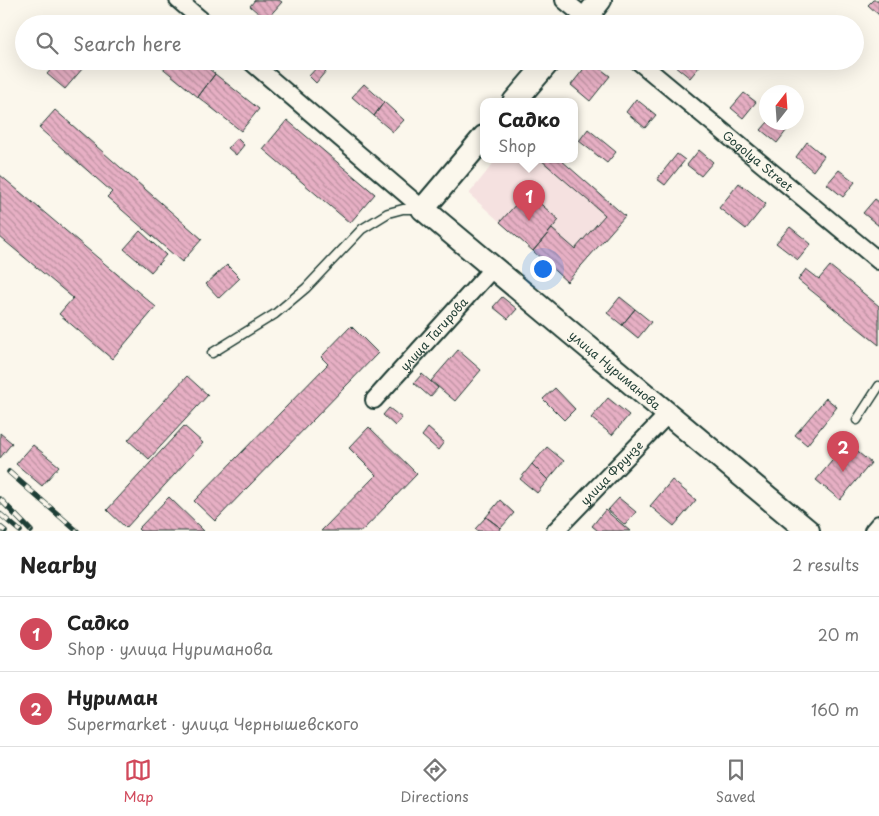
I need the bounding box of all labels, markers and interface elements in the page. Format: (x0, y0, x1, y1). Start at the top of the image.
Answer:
search box (15, 15, 864, 70)
icon: search (33, 29, 61, 57)
text: Search here (73, 29, 182, 57)
north arrow (759, 85, 804, 130)
popup (480, 98, 578, 163)
text: Садко (498, 105, 560, 133)
street label: Gogolya Street (719, 126, 797, 195)
text: Shop (498, 133, 536, 157)
pin: 1 (513, 180, 545, 221)
your location (530, 256, 556, 282)
street label: улица Тагирова (396, 293, 472, 375)
street label: улица Нуриманова (565, 326, 665, 414)
pin: 2 (827, 431, 859, 472)
street label: улица Фрунзе (576, 436, 647, 509)
text: Nearby (20, 548, 97, 580)
text: 2 results (792, 552, 859, 576)
text: Садко (67, 608, 129, 636)
text: 1 (32, 622, 40, 646)
text: 20 m (818, 622, 859, 646)
text: Shop · улица Нуриманова (67, 636, 272, 660)
text: Нуриман (67, 683, 158, 711)
text: 2 (30, 697, 42, 721)
text: 160 m (811, 697, 859, 721)
text: Supermarket · улица Чернышевского (67, 711, 359, 735)
tab: Map (124, 756, 153, 807)
tab: Directions (401, 756, 469, 807)
tab: Saved (716, 756, 755, 807)

